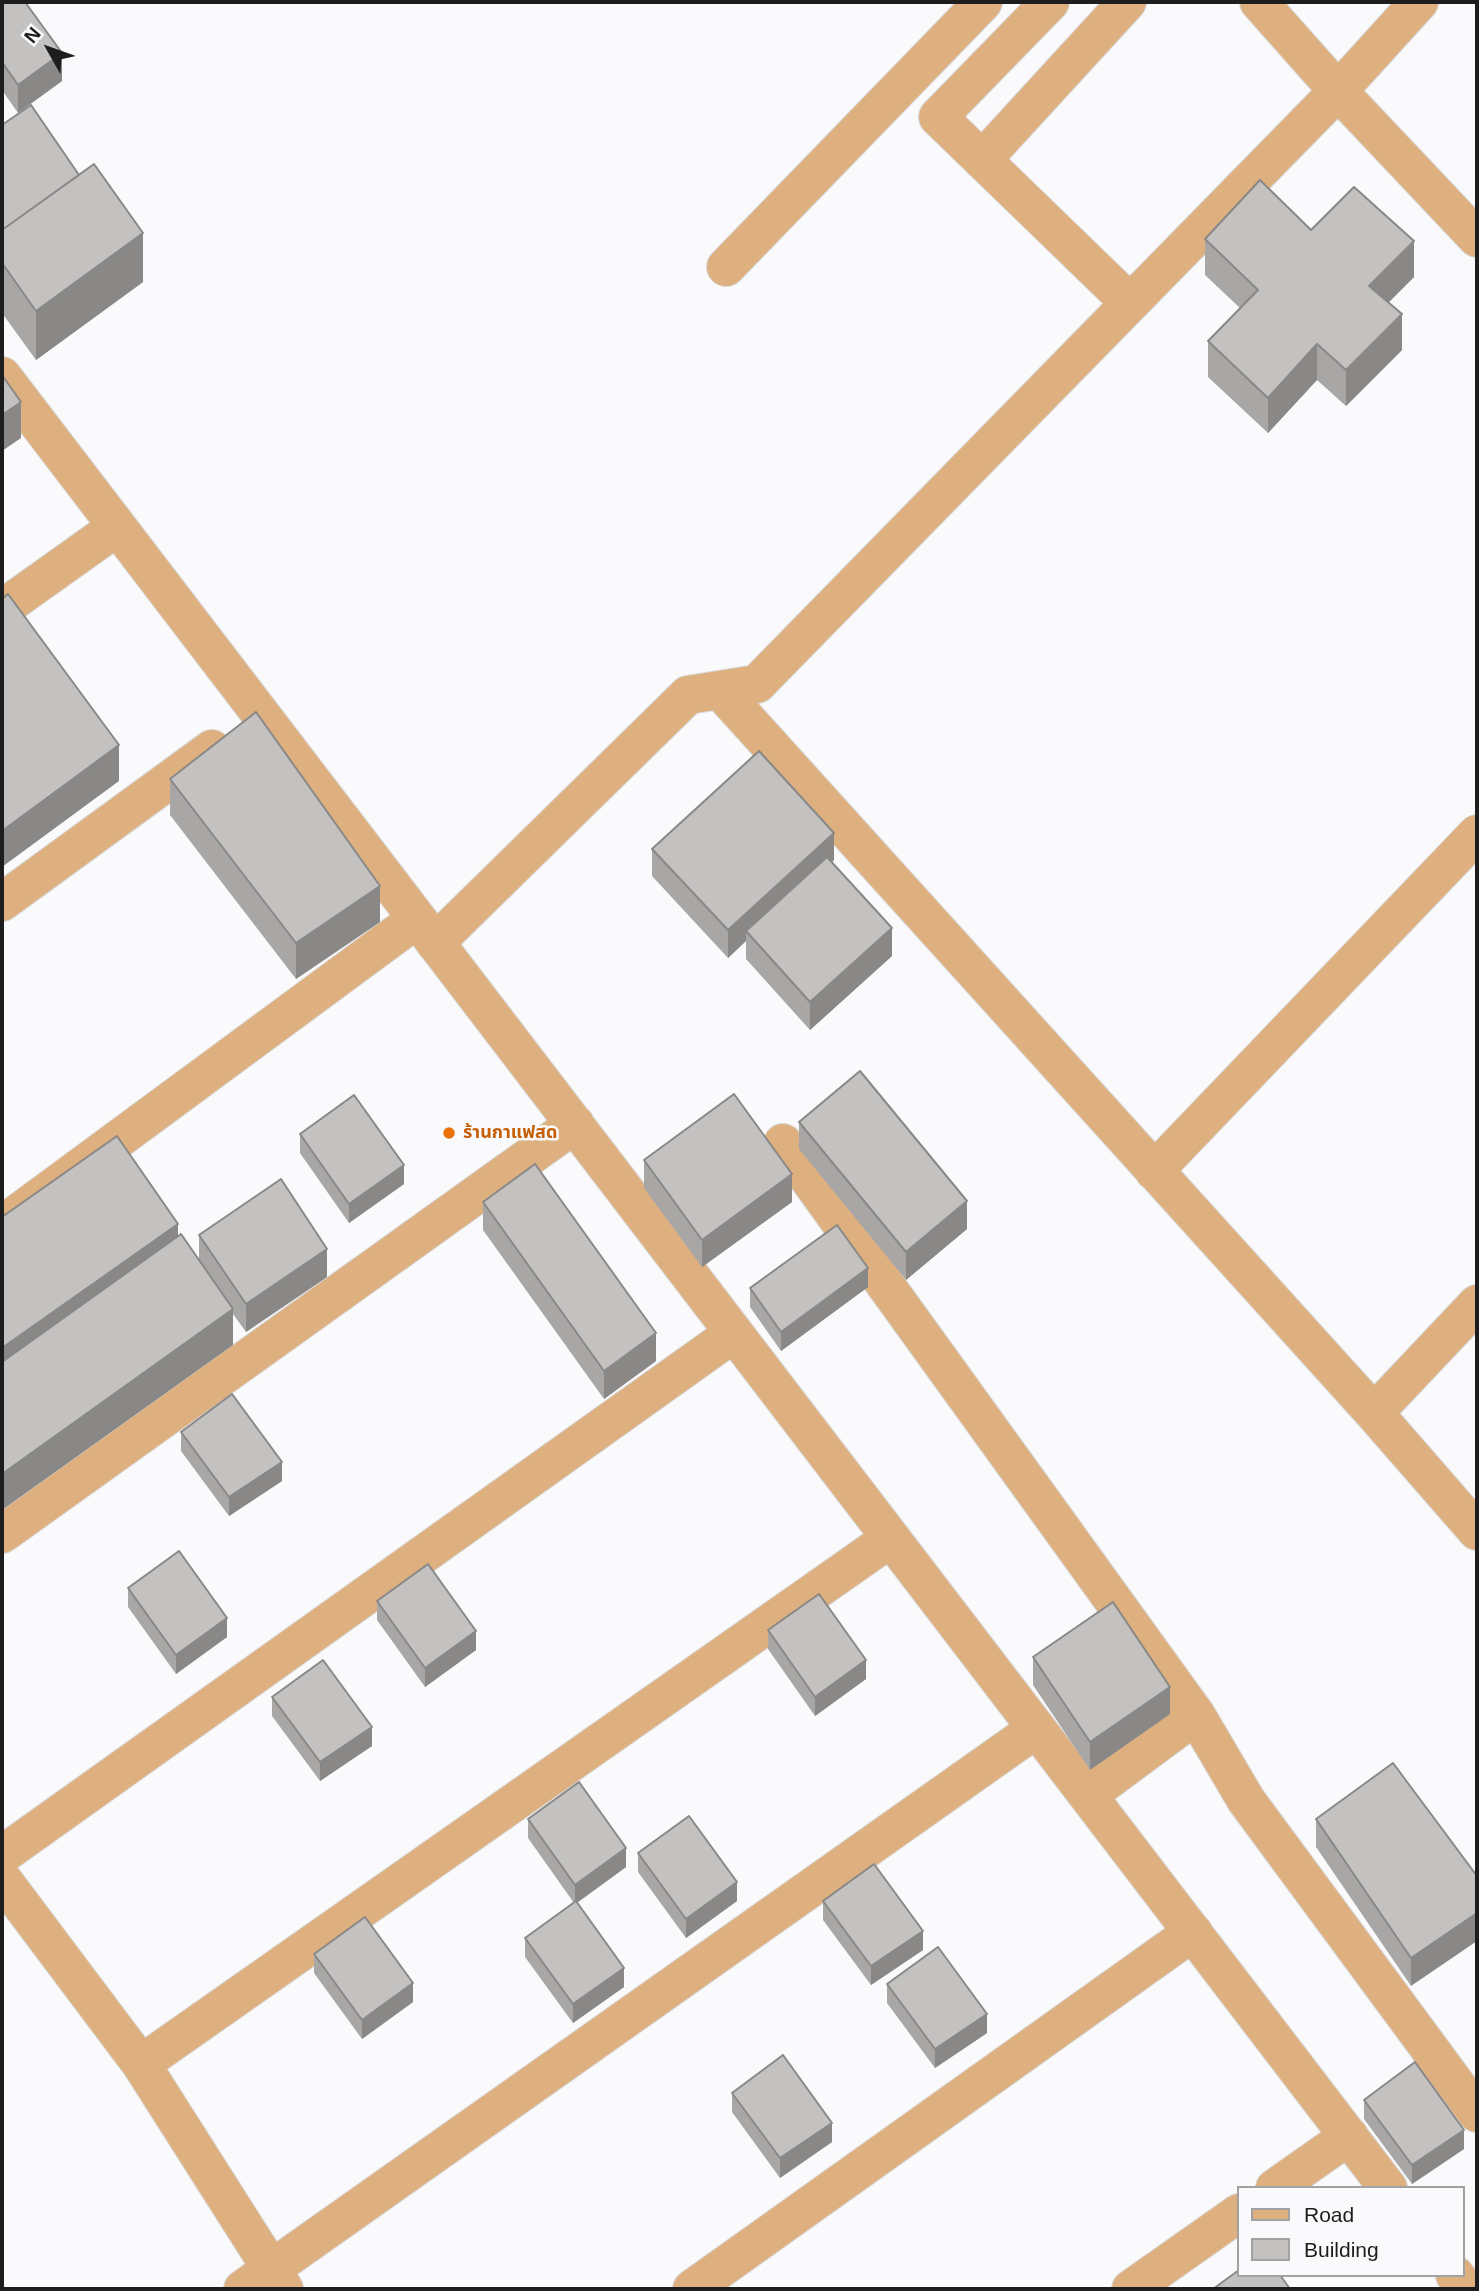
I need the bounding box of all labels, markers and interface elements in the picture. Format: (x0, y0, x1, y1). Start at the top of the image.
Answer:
north arrow (14, 14, 84, 84)
text: N (20, 23, 45, 47)
place label: ร้านกาแฟสด (463, 1122, 557, 1144)
marker: ร้านกาแฟสด (441, 1125, 457, 1141)
legend (1238, 2186, 1465, 2277)
text: Road (1304, 2203, 1354, 2226)
text: Building (1304, 2238, 1379, 2261)

